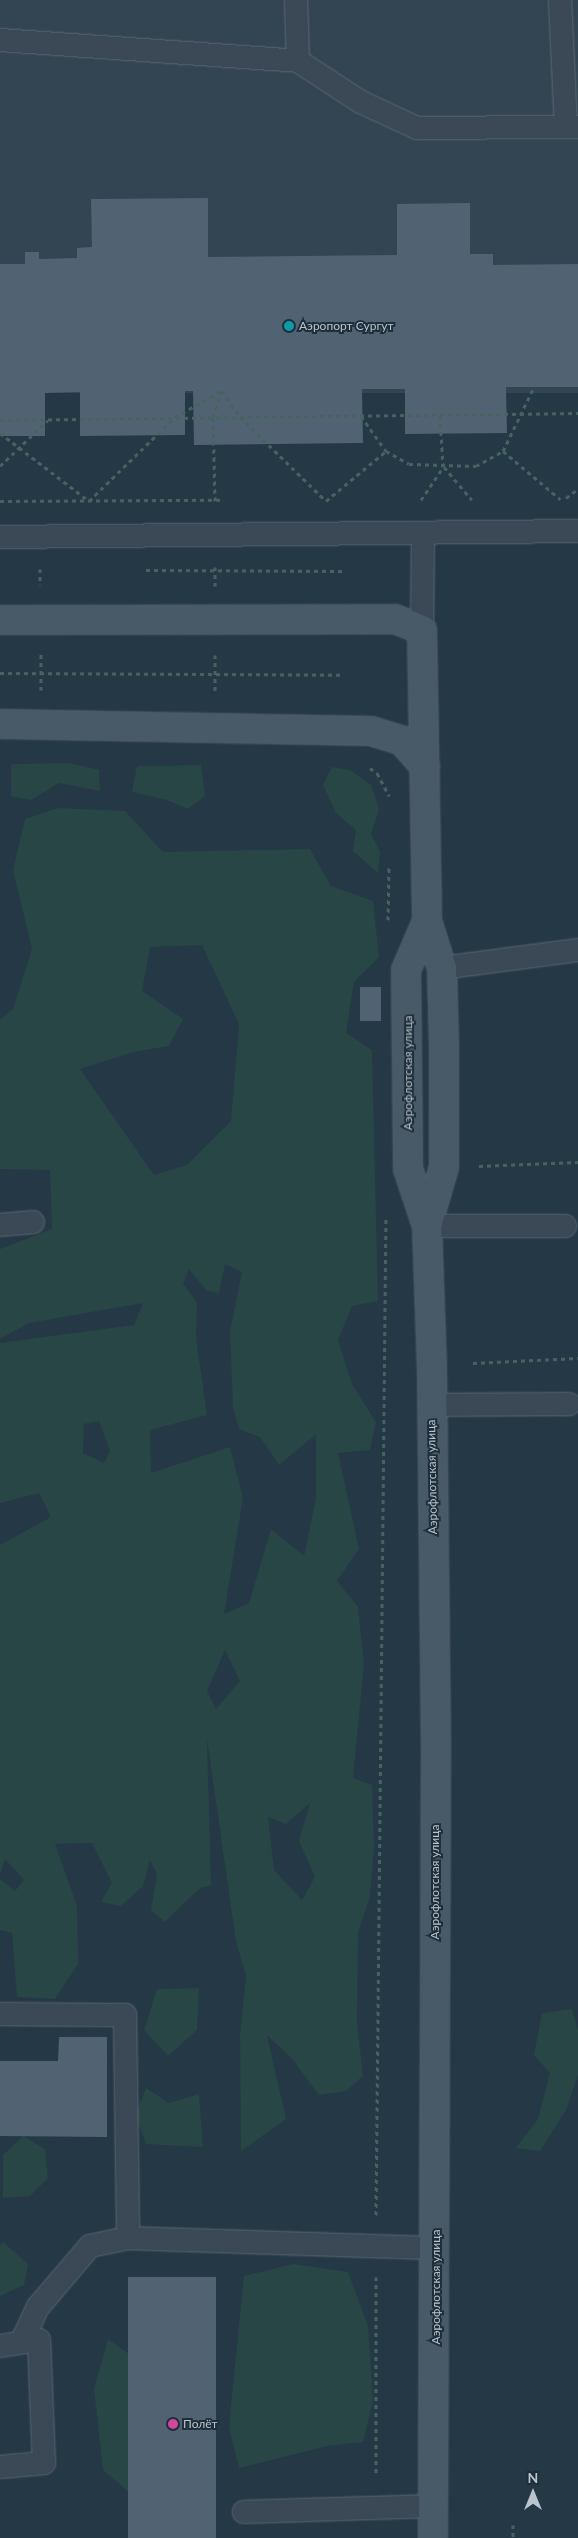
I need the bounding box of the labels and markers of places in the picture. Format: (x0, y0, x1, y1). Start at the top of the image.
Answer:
place label: Аэропорт Сургут (299, 319, 394, 333)
marker: Аэропорт Сургут (283, 320, 295, 332)
place label: Полёт (183, 2417, 218, 2431)
marker: Полёт (167, 2418, 179, 2430)

